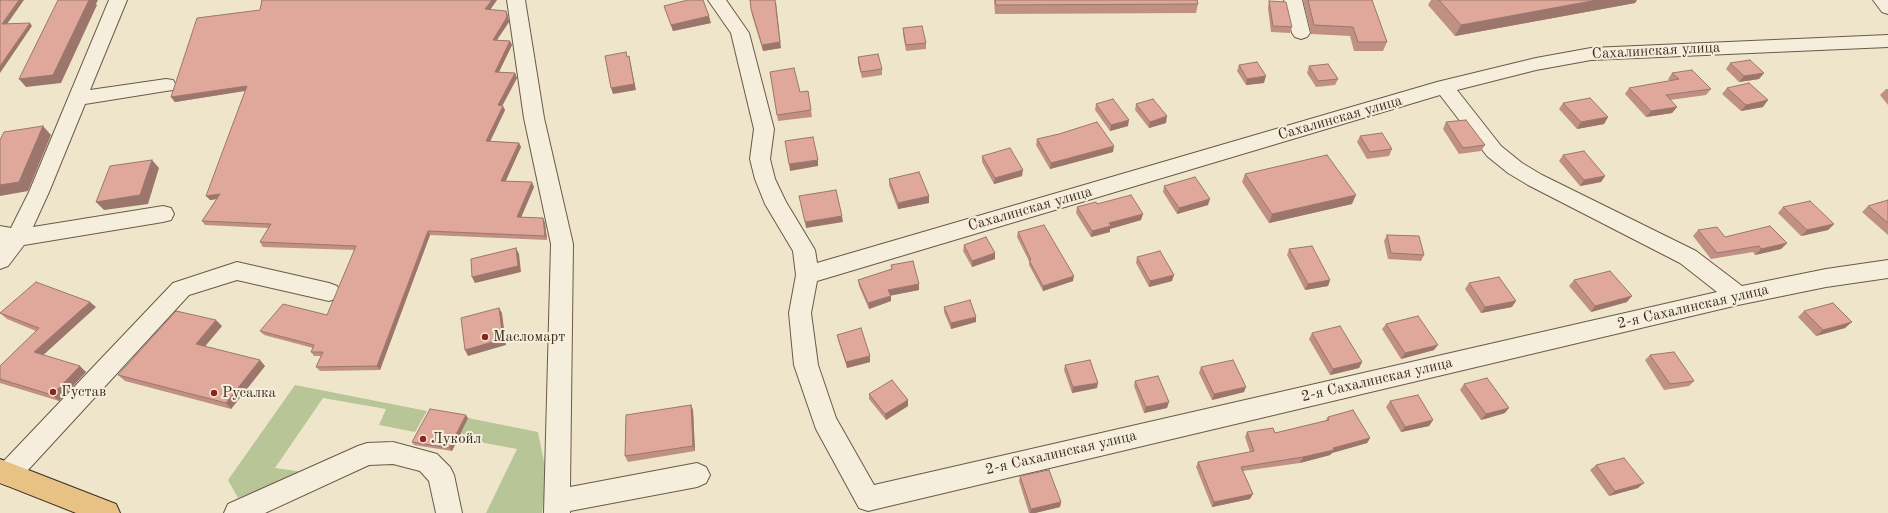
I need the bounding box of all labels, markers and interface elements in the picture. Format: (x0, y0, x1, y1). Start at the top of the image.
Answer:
street label: Сахалинская улица (1591, 39, 1721, 63)
street label: Сахалинская улица (1276, 92, 1404, 144)
street label: Сахалинская улица (966, 183, 1094, 235)
street label: 2-я Сахалинская улица (1616, 281, 1770, 333)
place label: Масломарт (493, 328, 565, 346)
marker: Масломарт (480, 332, 490, 342)
street label: 2-я Сахалинская улица (1300, 354, 1454, 406)
place label: Густав (61, 383, 106, 401)
place label: Русалка (222, 384, 276, 402)
marker: Густав (48, 387, 58, 397)
marker: Русалка (209, 388, 219, 398)
street label: 2-я Сахалинская улица (984, 427, 1138, 479)
place label: Лукойл (431, 430, 481, 448)
marker: Лукойл (418, 434, 428, 444)

